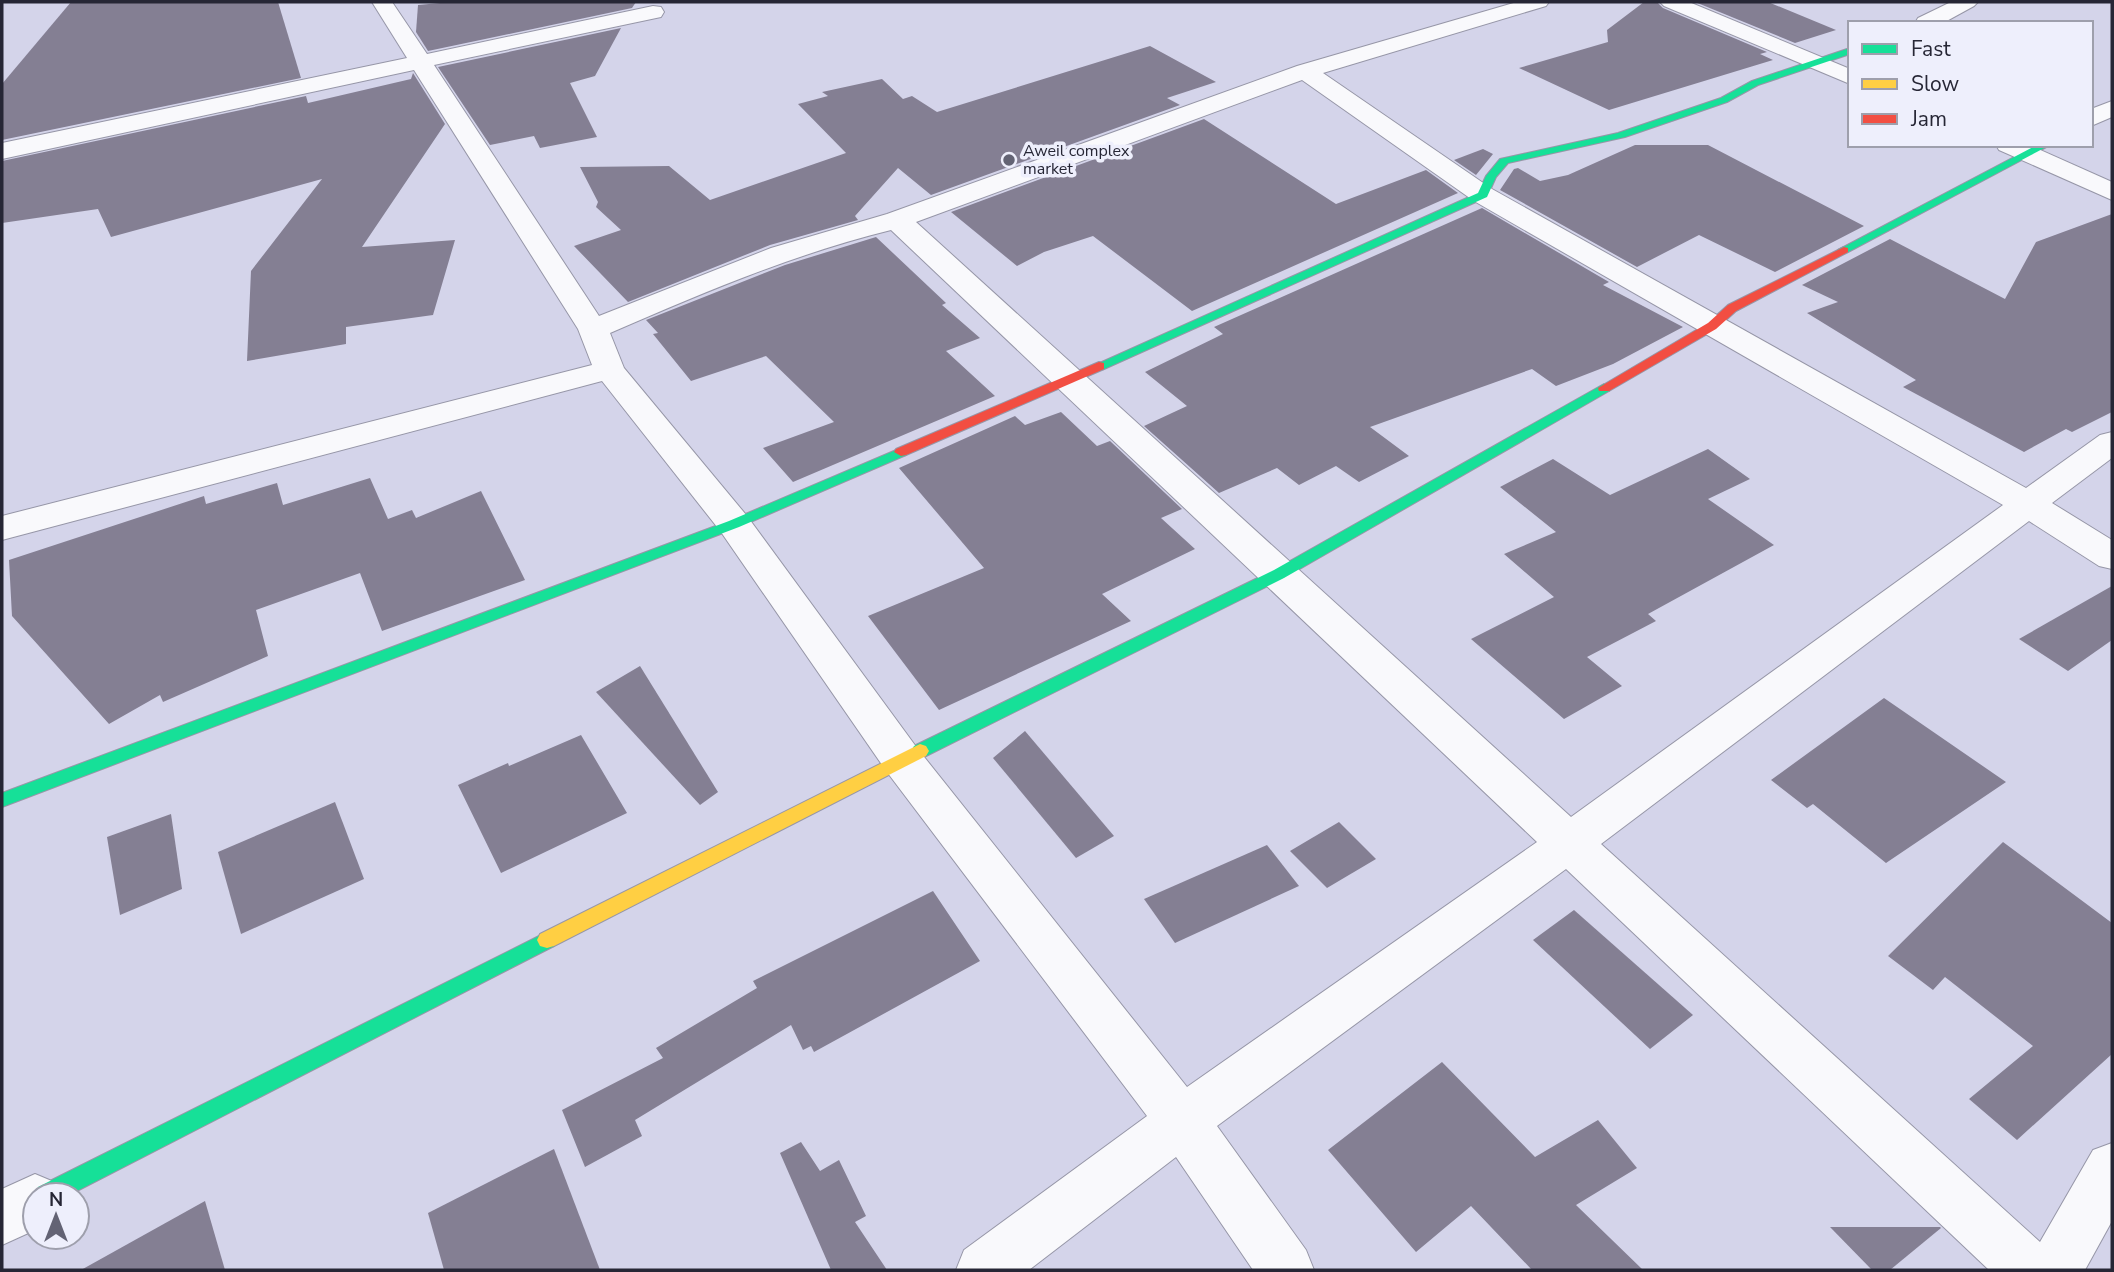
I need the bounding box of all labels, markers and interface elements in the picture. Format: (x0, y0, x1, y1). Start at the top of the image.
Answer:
legend (1848, 21, 2093, 147)
text: Fast (1911, 35, 1951, 63)
text: Slow (1911, 70, 1960, 98)
text: Jam (1910, 105, 1947, 133)
place label: Aweil complex market (1023, 140, 1130, 180)
marker: Aweil complex market (1001, 152, 1017, 168)
north arrow (21, 1181, 91, 1251)
text: N (49, 1187, 63, 1213)

